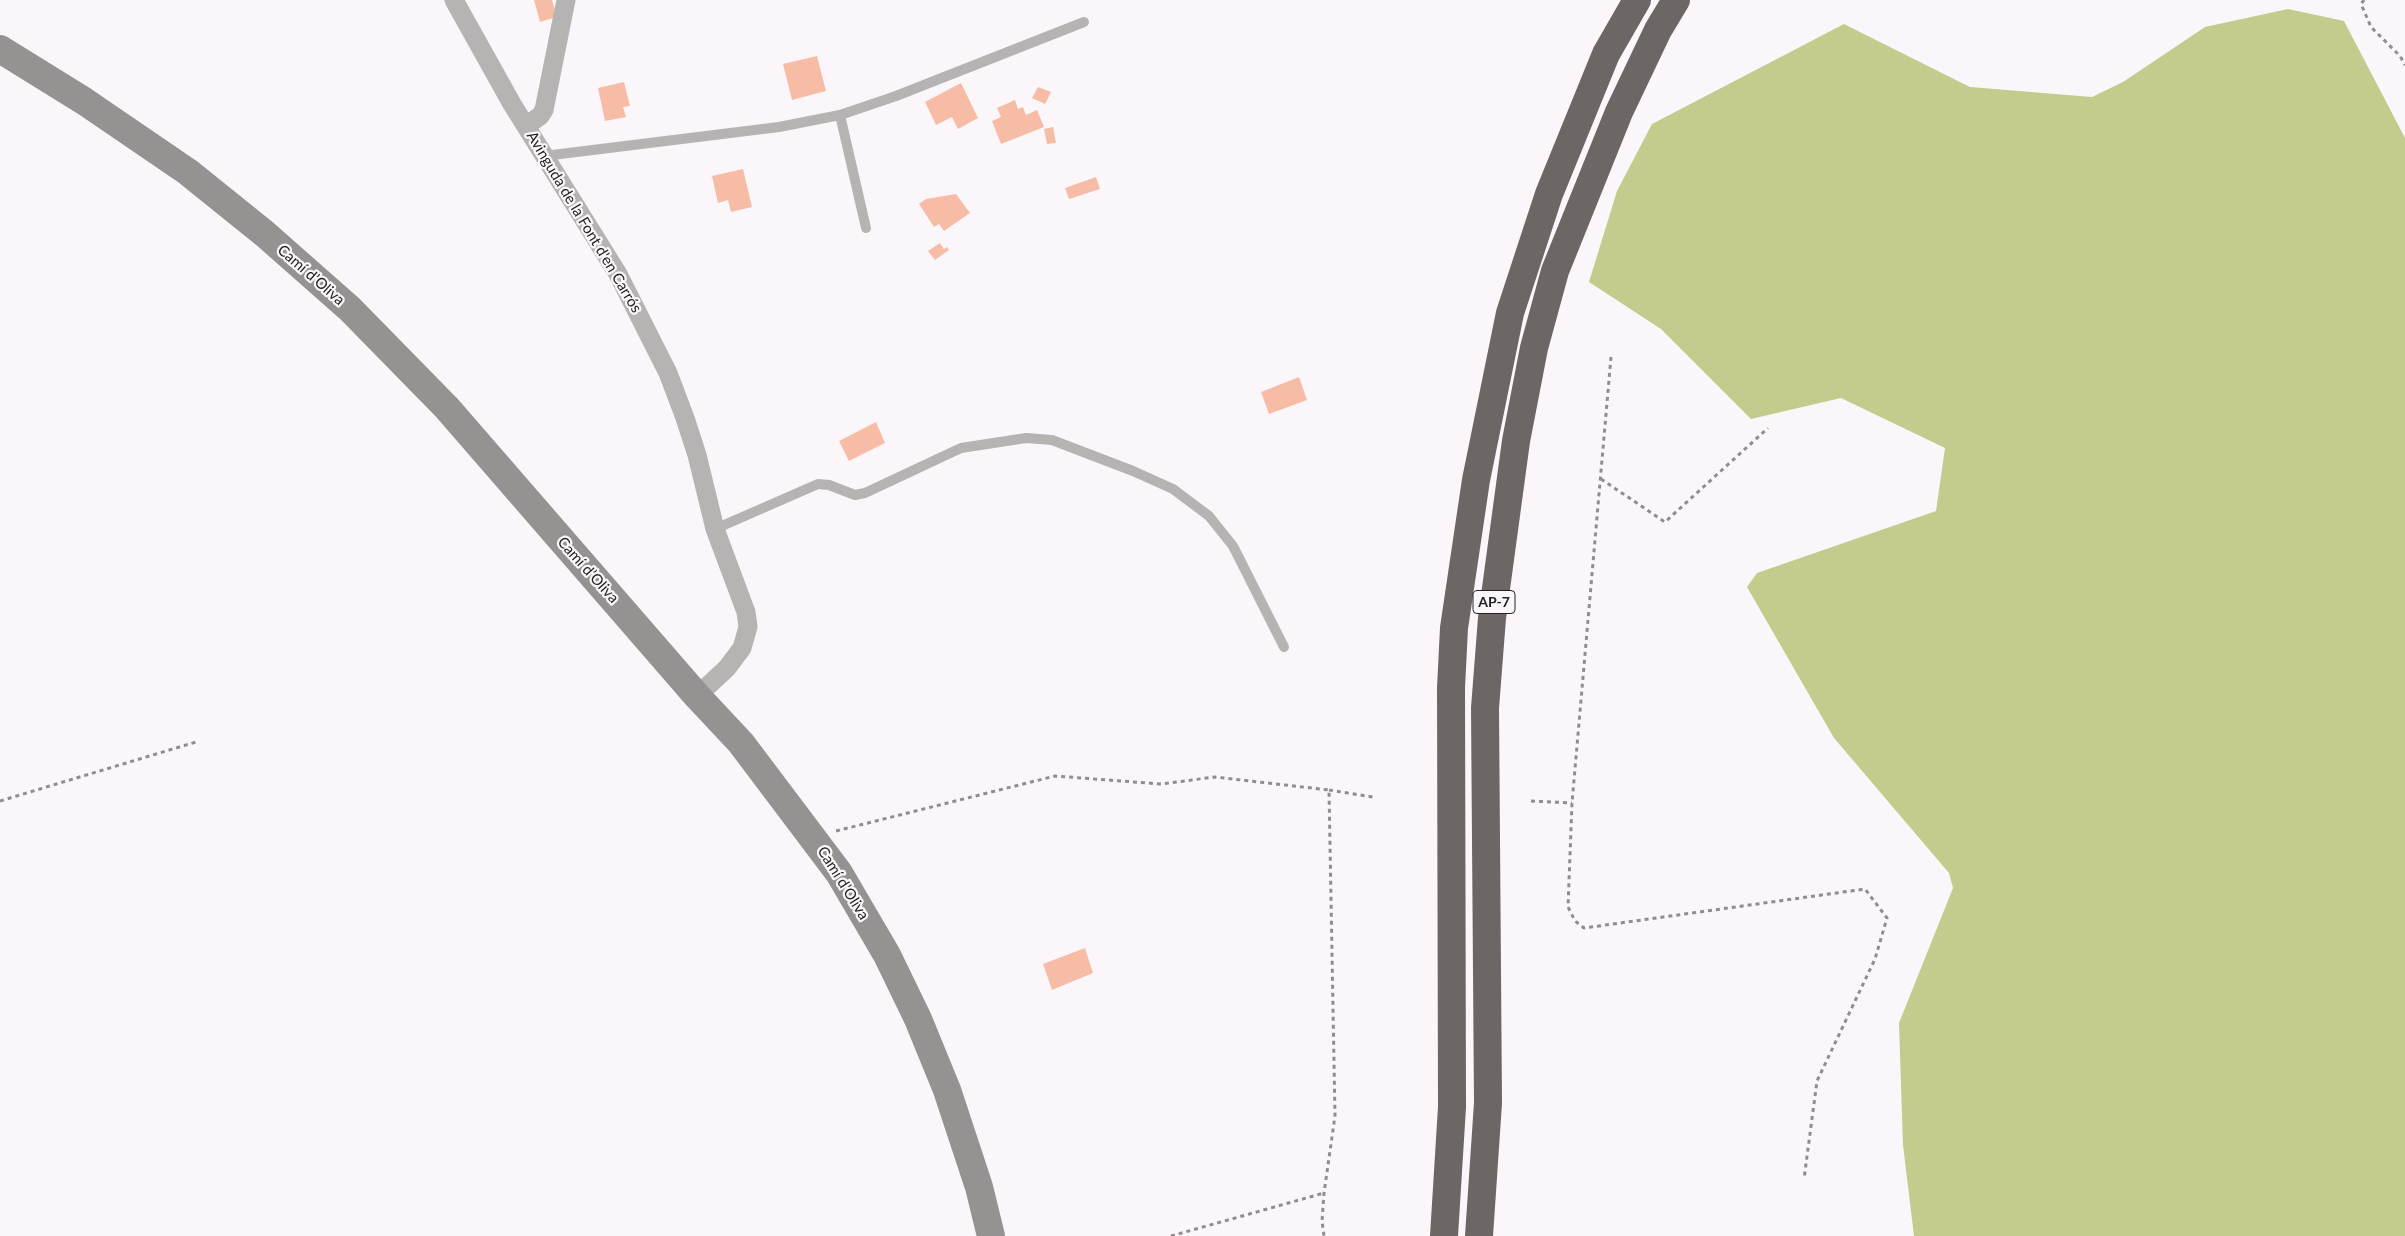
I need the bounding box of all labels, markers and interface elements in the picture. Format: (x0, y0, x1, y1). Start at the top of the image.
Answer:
street label: Avinguda de la Font d'en Carrós (523, 128, 645, 316)
street label: Camí d’Oliva (274, 241, 348, 309)
street label: Camí d’Oliva (554, 533, 622, 607)
road number: AP-7 (1473, 590, 1515, 614)
street label: Camí d’Oliva (813, 843, 873, 923)

